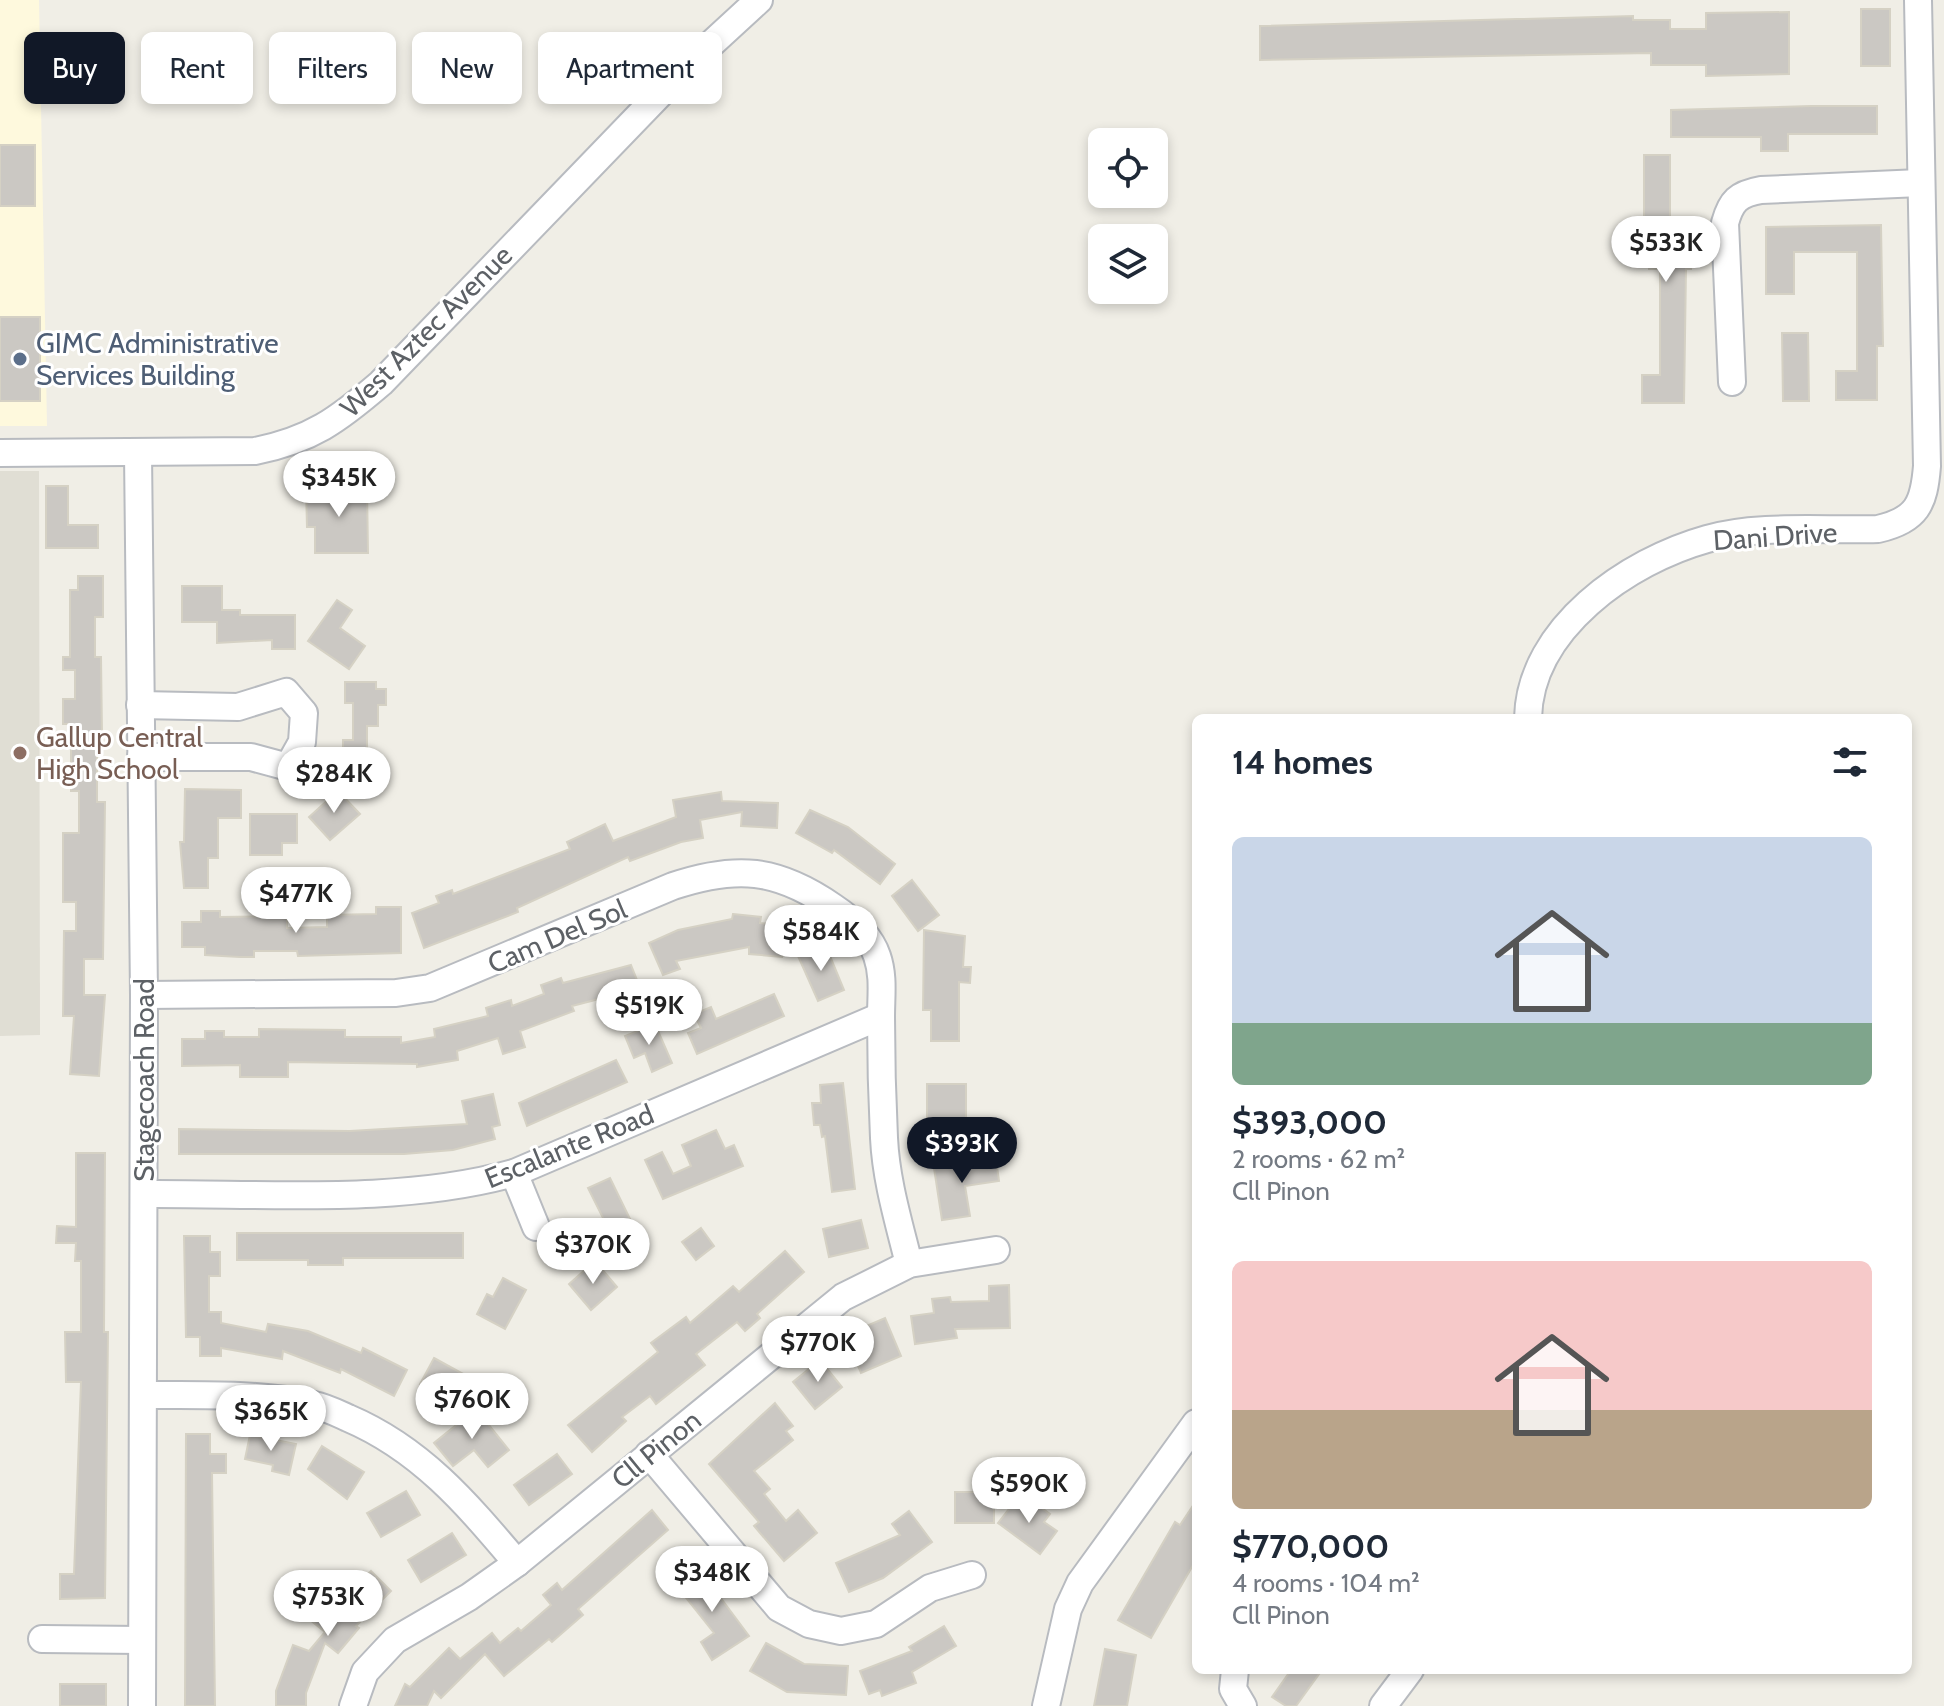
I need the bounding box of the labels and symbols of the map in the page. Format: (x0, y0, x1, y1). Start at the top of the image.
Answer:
pin: $533K (1610, 216, 1722, 284)
street label: West Aztec Avenue (333, 238, 519, 424)
place label: GIMC Administrative Services Building (36, 326, 279, 392)
marker: GIMC Administrative Services Building (11, 350, 29, 368)
pin: $345K (283, 451, 395, 519)
street label: Dani Drive (1712, 515, 1838, 557)
place label: Gallup Central High School (36, 720, 203, 786)
marker: Gallup Central High School (11, 744, 29, 762)
pin: $284K (278, 747, 390, 815)
pin: $477K (240, 867, 352, 935)
street label: Cam Del Sol (483, 891, 632, 980)
pin: $584K (765, 905, 877, 973)
street label: Stagecoach Road (127, 978, 161, 1182)
pin: $519K (593, 979, 705, 1047)
street label: Escalante Road (480, 1097, 658, 1195)
pin: $393K (906, 1117, 1018, 1185)
pin: $370K (537, 1218, 649, 1286)
pin: $770K (762, 1316, 874, 1384)
pin: $760K (416, 1373, 528, 1441)
pin: $365K (215, 1385, 327, 1453)
street label: Cll Pinon (604, 1403, 708, 1495)
pin: $590K (973, 1457, 1085, 1525)
pin: $348K (656, 1546, 768, 1614)
pin: $753K (272, 1570, 384, 1638)

